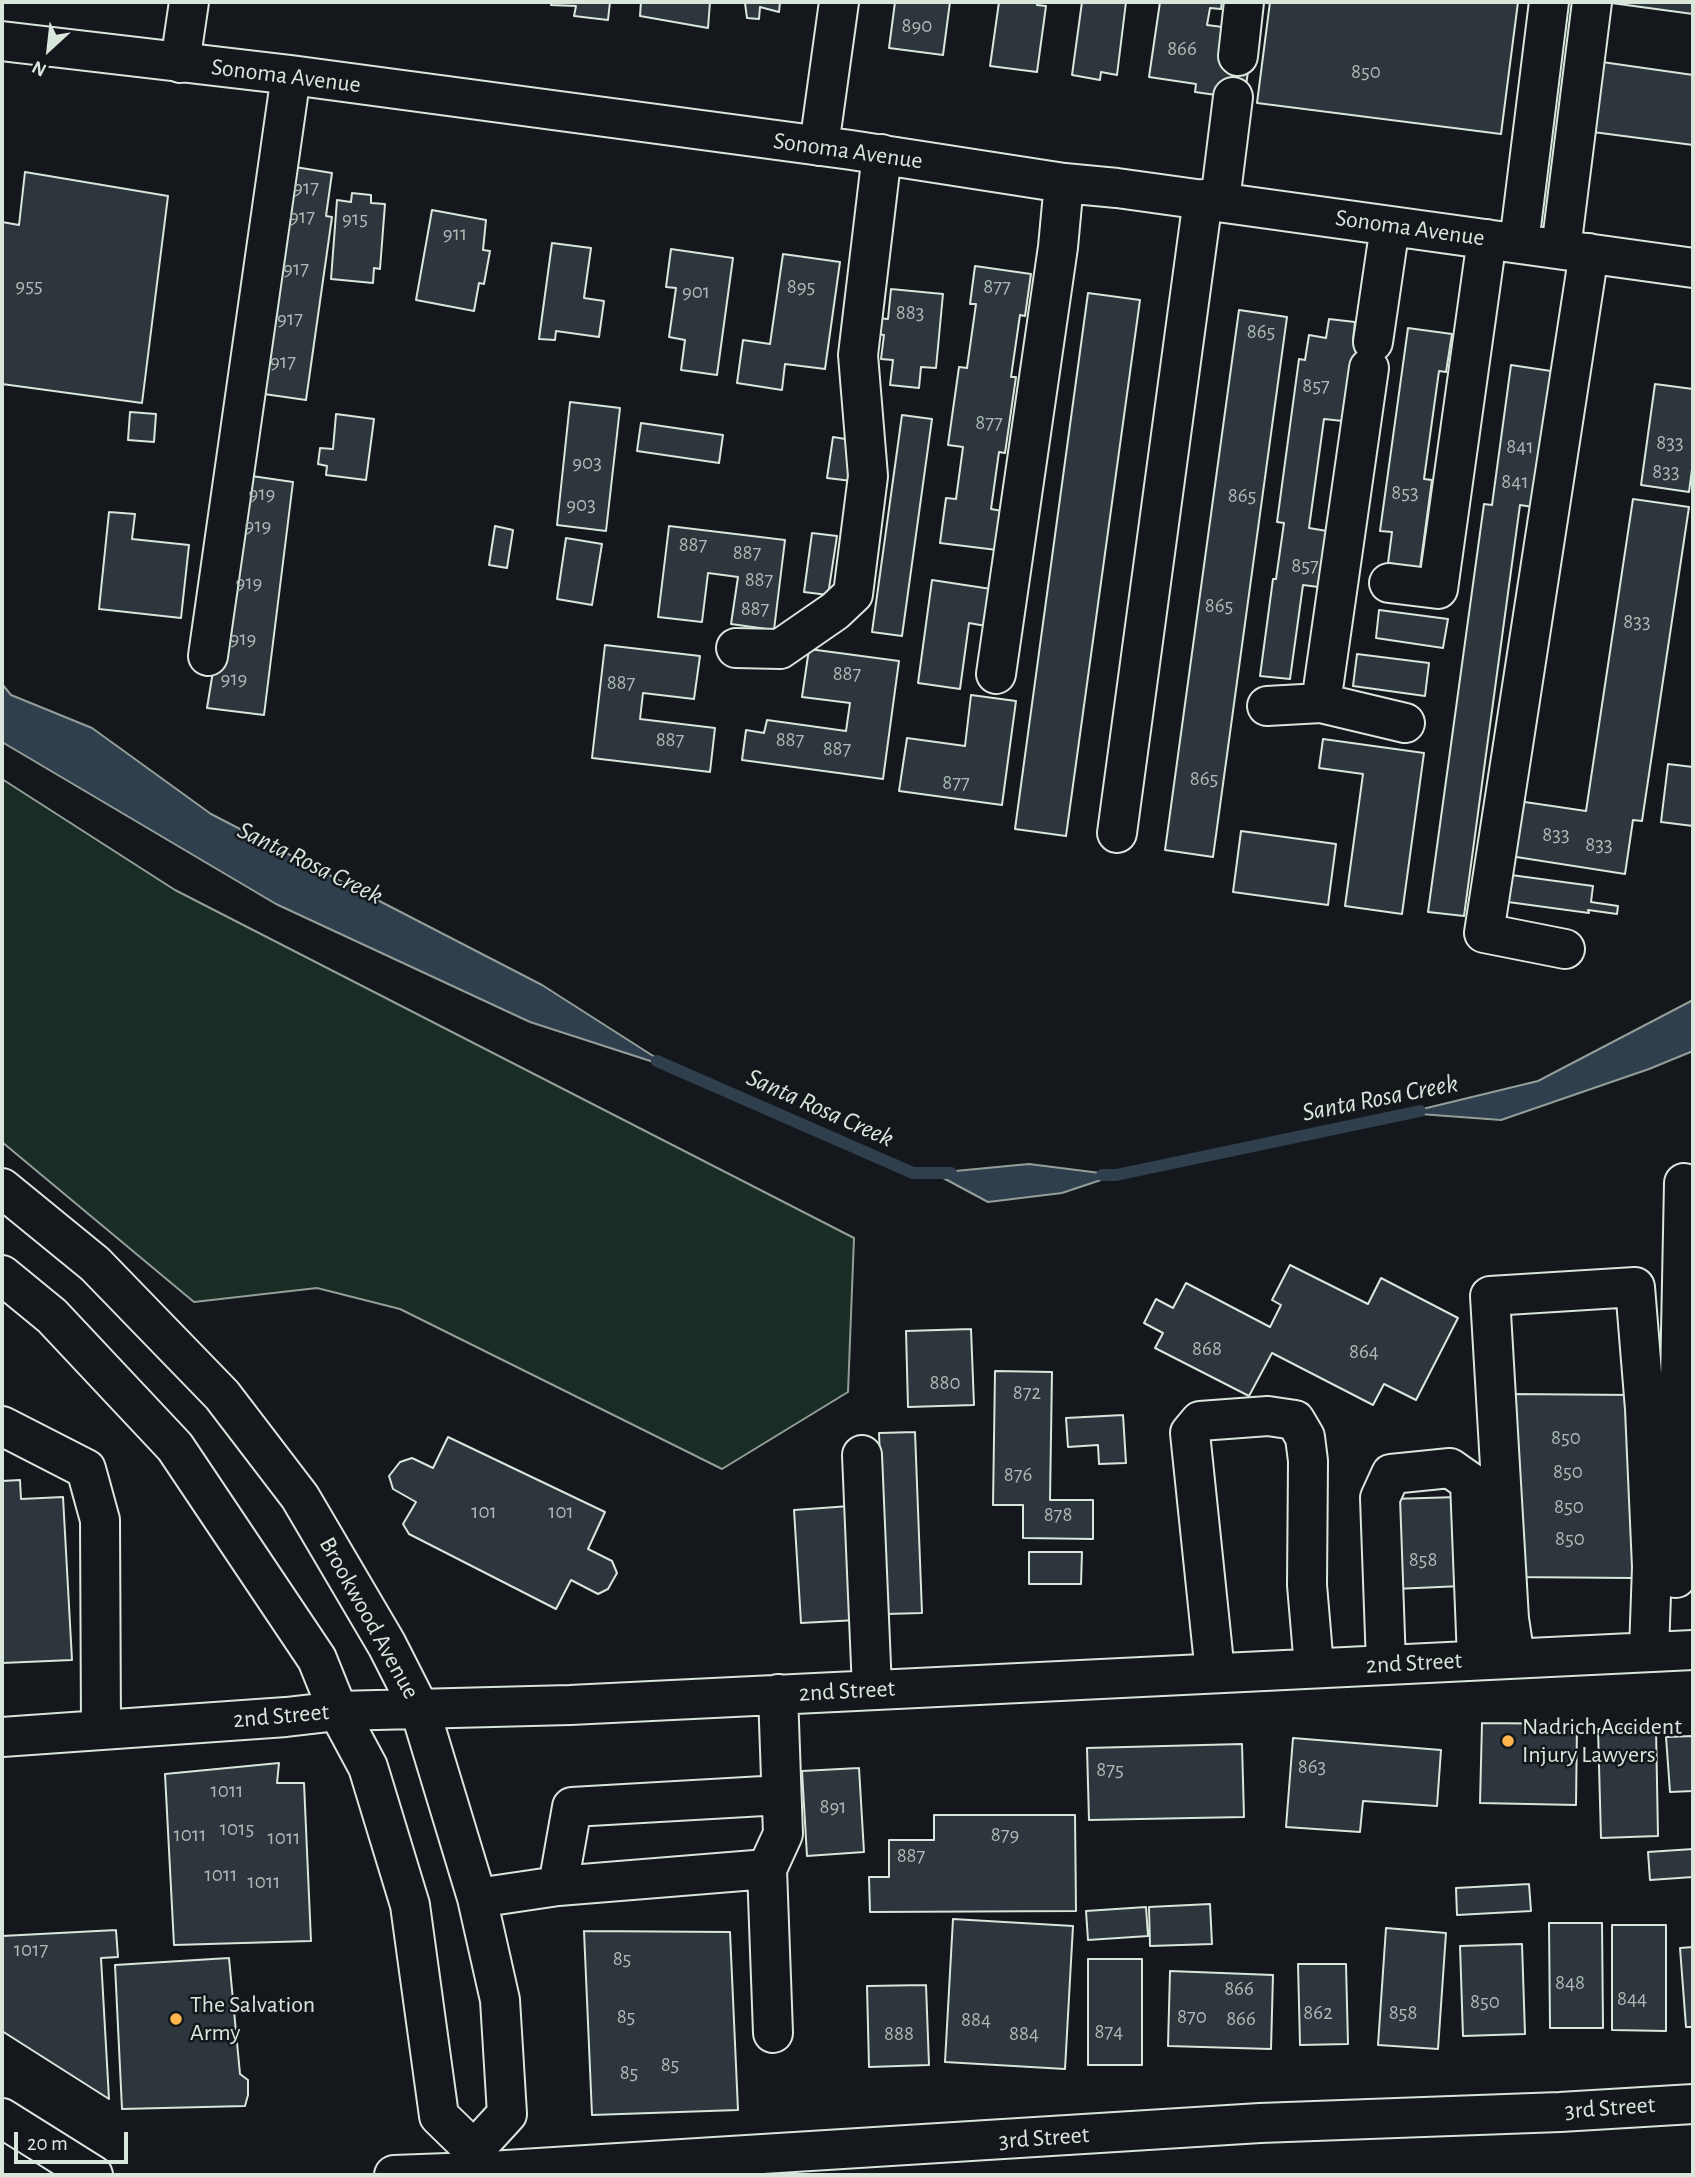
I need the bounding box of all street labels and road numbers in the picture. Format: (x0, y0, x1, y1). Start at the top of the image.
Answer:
street label: Sonoma Avenue (210, 53, 362, 99)
street label: Sonoma Avenue (771, 126, 925, 176)
street label: Sonoma Avenue (1333, 203, 1487, 253)
street label: Brookwood Avenue (313, 1532, 425, 1704)
street label: 2nd Street (1365, 1646, 1463, 1680)
street label: 2nd Street (798, 1674, 896, 1708)
street label: 2nd Street (232, 1697, 330, 1735)
street label: 3rd Street (1564, 2090, 1656, 2126)
street label: 3rd Street (998, 2120, 1090, 2156)

